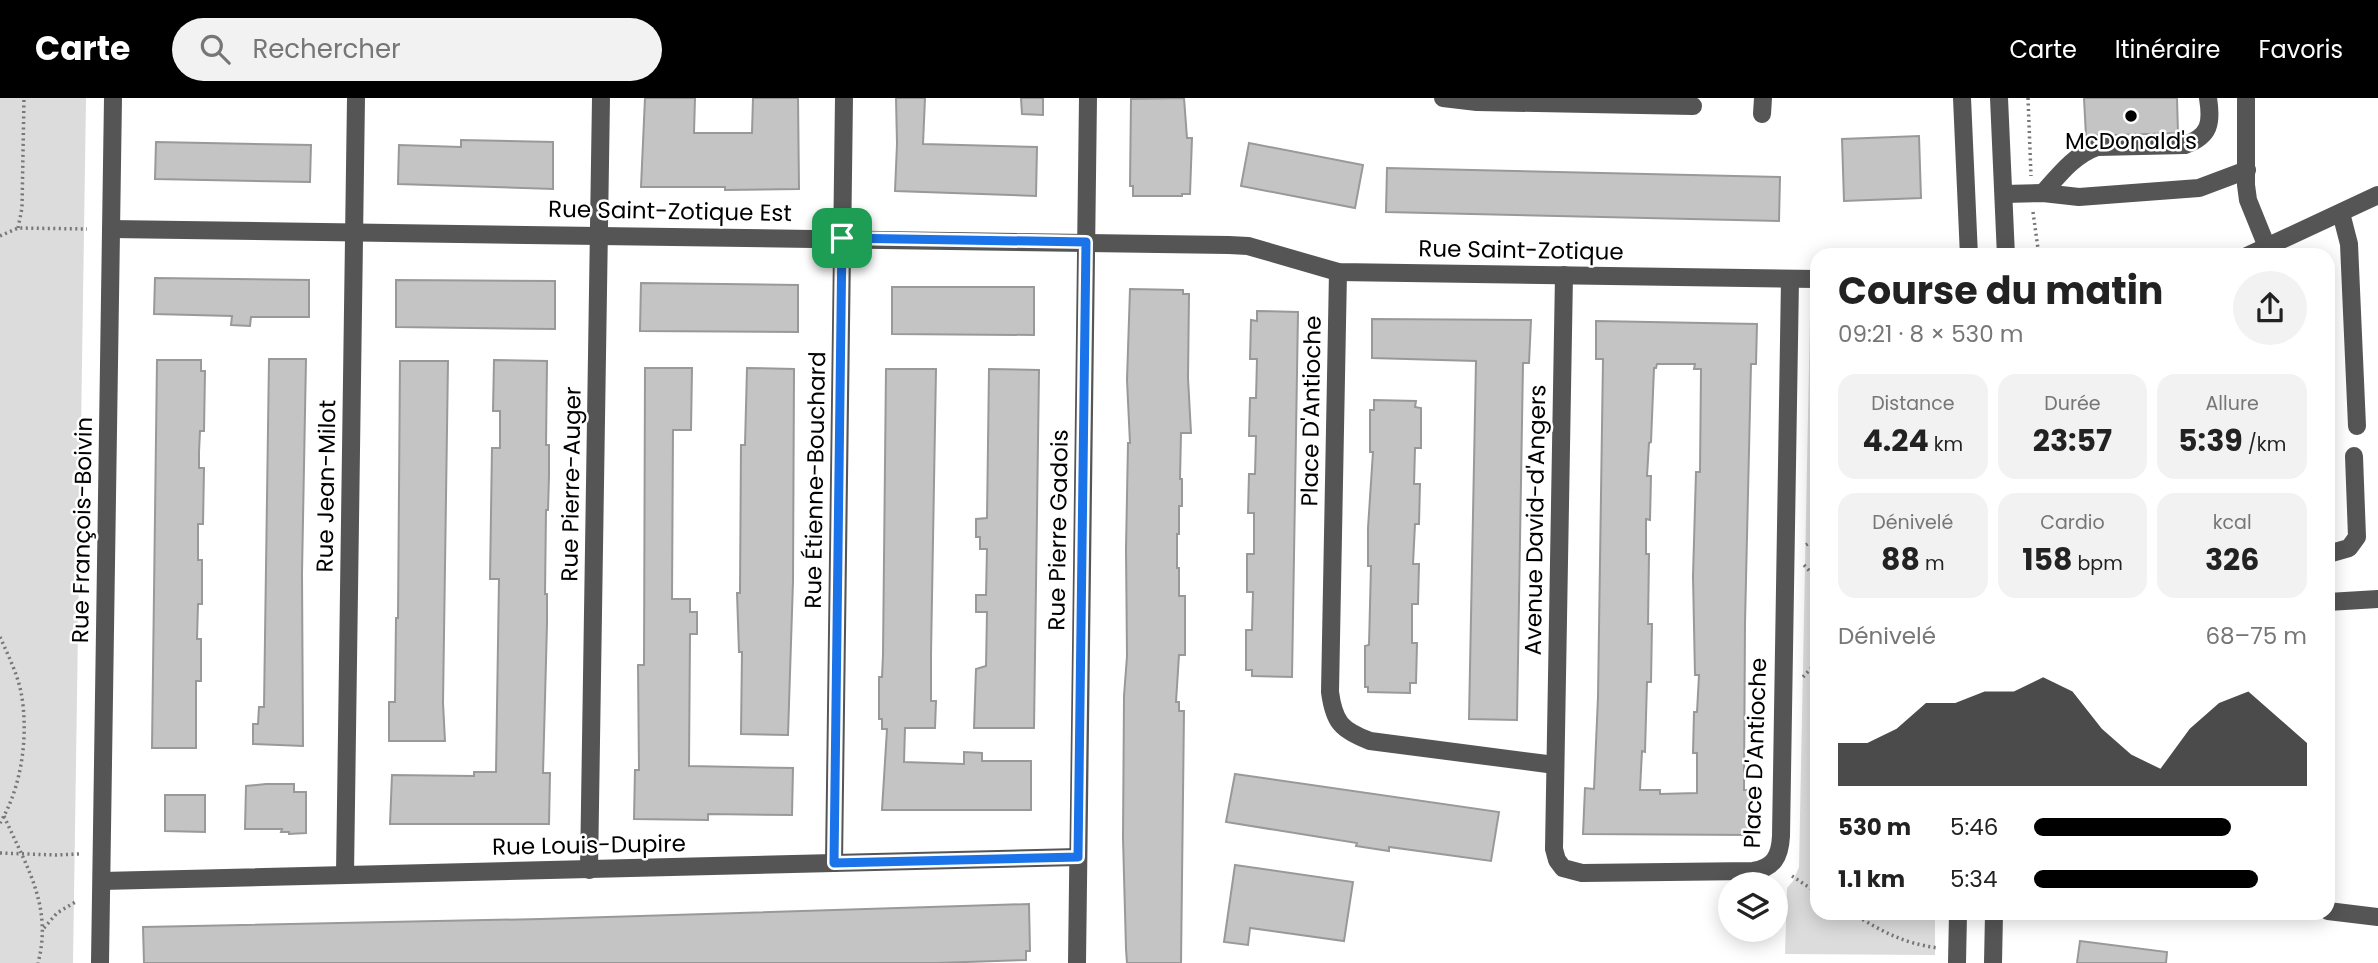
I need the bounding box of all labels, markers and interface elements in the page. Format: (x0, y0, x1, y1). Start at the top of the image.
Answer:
search box (172, 18, 662, 81)
text: Carte (35, 25, 130, 72)
icon: search (196, 30, 234, 68)
text: Rechercher (252, 31, 401, 67)
text: Carte (2009, 33, 2077, 66)
text: Itinéraire (2115, 33, 2220, 66)
text: Favoris (2258, 33, 2343, 66)
marker: McDonald's (2123, 108, 2139, 124)
place label: McDonald's (2065, 125, 2197, 157)
street label: Rue Saint-Zotique Est (548, 193, 792, 229)
pin (812, 208, 872, 268)
icon: arrive (823, 219, 861, 257)
street label: Rue Saint-Zotique (1418, 232, 1624, 268)
text: Course du matin (1838, 264, 2163, 317)
button: share (2233, 271, 2307, 345)
street label: Place D'Antioche (1293, 315, 1329, 507)
text: 09:21 · 8 × 530 m (1838, 318, 2023, 350)
street label: Rue Étienne-Bouchard (797, 351, 833, 609)
street label: Avenue David-d'Angers (1517, 384, 1553, 656)
street label: Rue Pierre-Auger (553, 386, 589, 582)
text: Distance (1871, 390, 1954, 417)
text: Durée (2044, 390, 2101, 417)
text: Allure (2206, 390, 2259, 417)
street label: Rue Jean-Milot (308, 399, 344, 573)
street label: Rue François-Boivin (64, 417, 100, 643)
text: 4.24 (1863, 419, 1929, 462)
text: 23:57 (2033, 419, 2112, 462)
text: 5:39 (2178, 419, 2243, 462)
street label: Rue Pierre Gadois (1040, 429, 1076, 631)
text: km (1929, 431, 1963, 458)
text: /km (2243, 431, 2286, 458)
text: Dénivelé (1872, 509, 1953, 536)
text: Cardio (2040, 509, 2105, 536)
text: kcal (2213, 509, 2252, 536)
text: 88 (1881, 538, 1920, 581)
text: 158 (2022, 538, 2072, 581)
text: 326 (2205, 538, 2259, 581)
text: m (1920, 550, 1945, 577)
text: bpm (2072, 550, 2123, 577)
text: Dénivelé (1838, 620, 1936, 652)
text: 68–75 m (2205, 620, 2307, 652)
street label: Place D'Antioche (1736, 657, 1774, 849)
text: 530 m (1838, 811, 1911, 843)
text: 5:46 (1950, 811, 1998, 843)
street label: Rue Louis-Dupire (492, 827, 686, 863)
text: 1.1 km (1838, 863, 1905, 895)
text: 5:34 (1950, 863, 1997, 895)
map controls (1718, 872, 1788, 942)
button: layers (1718, 872, 1788, 942)

